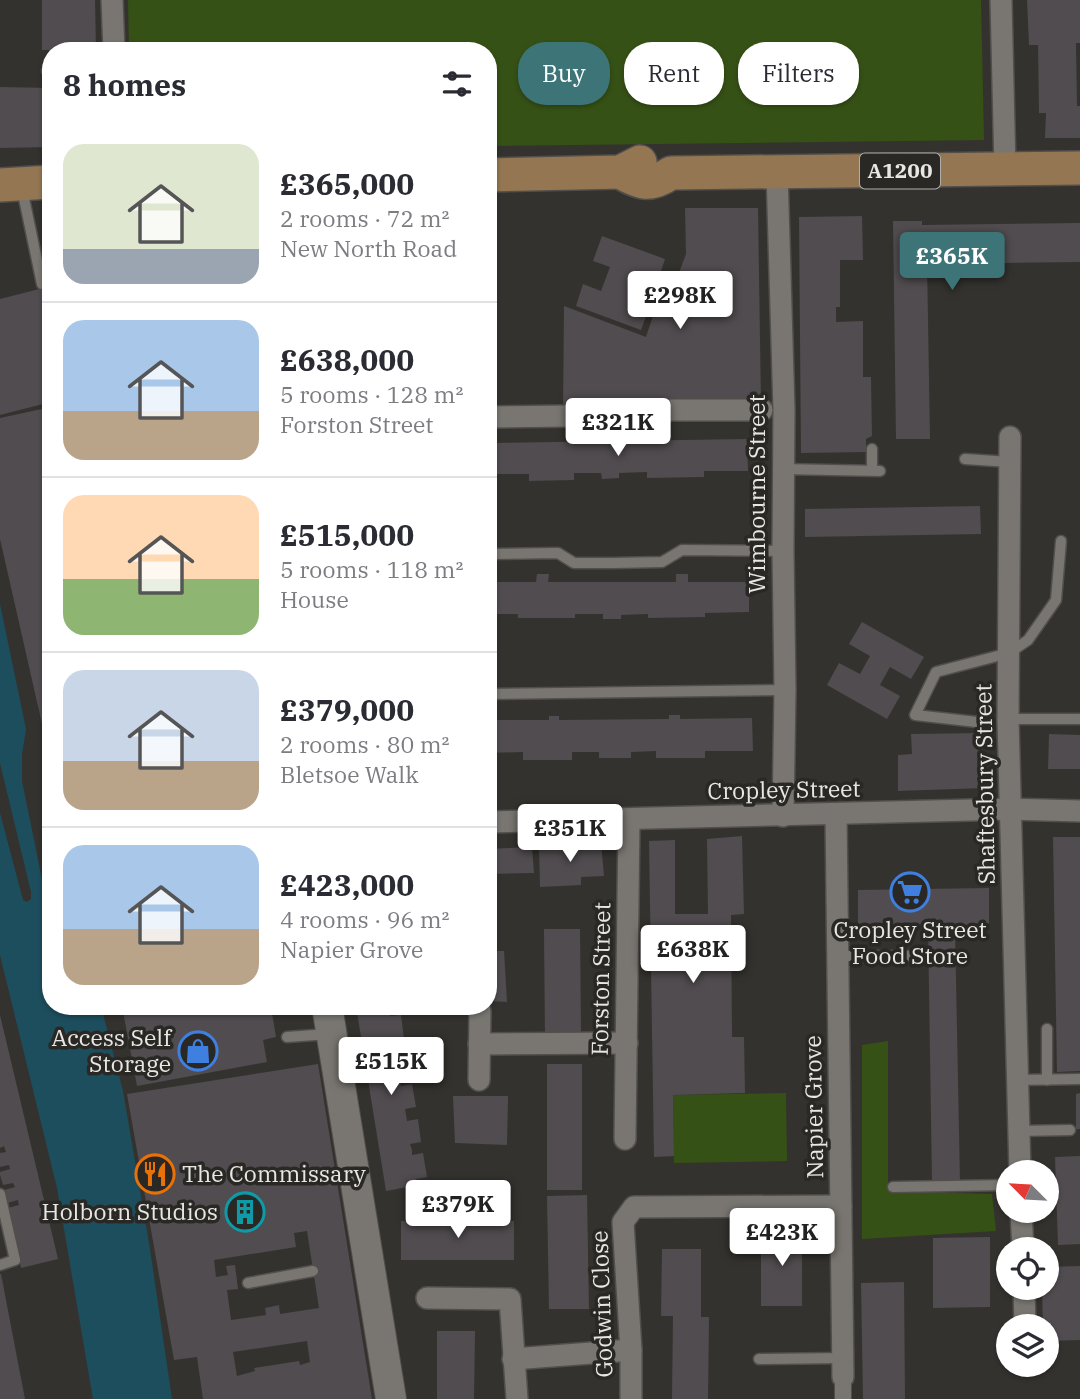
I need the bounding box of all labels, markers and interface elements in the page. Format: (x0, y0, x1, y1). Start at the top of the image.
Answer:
chip: Buy (518, 42, 610, 105)
chip: Rent (624, 42, 724, 105)
chip: Filters (738, 42, 859, 105)
text: 8 homes (63, 65, 186, 104)
icon: filters (438, 65, 476, 103)
road number: A1200 (860, 154, 940, 188)
text: £365,000 (280, 164, 414, 203)
icon: home (119, 172, 203, 256)
text: 2 rooms · 72 m² (280, 203, 450, 233)
pin: £365K (903, 232, 1001, 292)
text: New North Road (280, 233, 457, 263)
text: £365K (916, 240, 988, 270)
pin: £298K (631, 272, 729, 331)
text: £298K (644, 279, 716, 309)
text: £638,000 (280, 340, 414, 379)
icon: home (119, 348, 203, 432)
text: 5 rooms · 128 m² (280, 379, 463, 409)
street label: Wimbourne Street (741, 394, 771, 594)
pin: £321K (569, 398, 667, 458)
text: £321K (582, 406, 654, 436)
text: Forston Street (280, 409, 433, 439)
text: £515,000 (280, 515, 414, 554)
icon: home (119, 523, 203, 607)
text: 5 rooms · 118 m² (280, 554, 463, 584)
text: House (280, 584, 349, 614)
street label: Shaftesbury Street (967, 683, 1001, 885)
text: £379,000 (280, 690, 414, 729)
icon: home (119, 698, 203, 782)
text: 2 rooms · 80 m² (280, 729, 450, 759)
text: Bletsoe Walk (280, 759, 419, 789)
street label: Cropley Street (707, 773, 861, 805)
pin: £351K (521, 804, 619, 864)
text: £351K (534, 812, 606, 842)
text: £423,000 (280, 865, 414, 904)
supermarket icon: Cropley Street Food Store (889, 871, 931, 913)
icon: home (119, 873, 203, 957)
street label: Forston Street (584, 902, 616, 1056)
text: 4 rooms · 96 m² (280, 904, 450, 934)
place label: Cropley Street Food Store (833, 914, 987, 970)
pin: £638K (644, 926, 742, 985)
text: £638K (657, 933, 729, 963)
text: Napier Grove (280, 934, 423, 964)
place label: Access Self Storage (51, 1022, 173, 1078)
shop icon: Access Self Storage (177, 1030, 219, 1072)
street label: Napier Grove (797, 1035, 829, 1179)
pin: £515K (342, 1038, 440, 1097)
text: £515K (355, 1045, 427, 1075)
restaurant icon: The Commissary (134, 1153, 176, 1195)
place label: The Commissary (182, 1158, 367, 1188)
north arrow (996, 1160, 1059, 1223)
map controls (996, 1160, 1059, 1377)
pin: £379K (409, 1180, 507, 1240)
text: £379K (422, 1188, 494, 1218)
building icon: Holborn Studios (224, 1191, 266, 1233)
place label: Holborn Studios (42, 1196, 218, 1226)
pin: £423K (733, 1208, 831, 1268)
text: £423K (746, 1216, 818, 1246)
street label: Godwin Close (583, 1230, 619, 1378)
button: locate (996, 1237, 1059, 1300)
button: layers (996, 1314, 1059, 1377)

